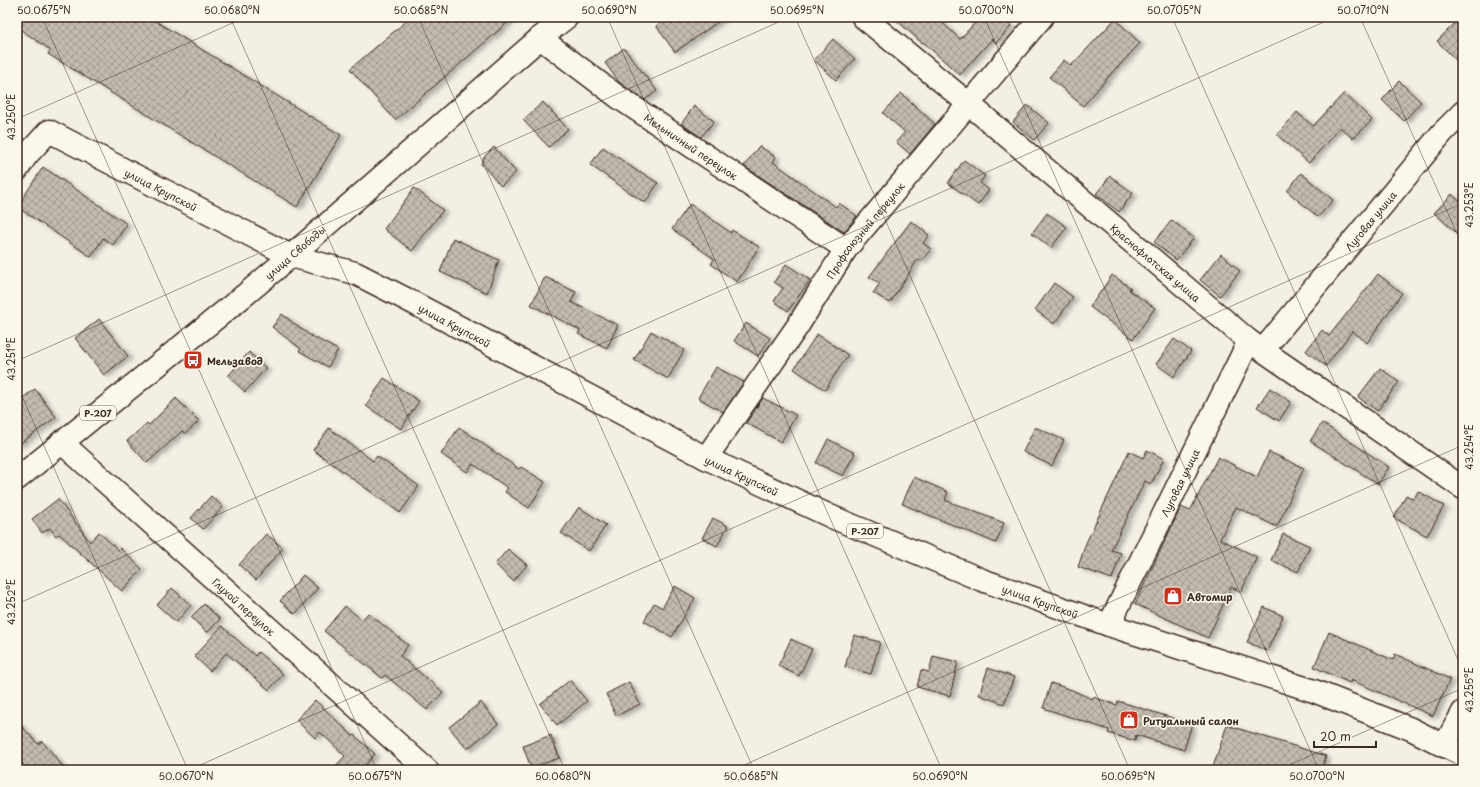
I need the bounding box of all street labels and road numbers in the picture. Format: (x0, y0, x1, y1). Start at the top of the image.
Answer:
street label: Мельничный переулок (642, 109, 741, 183)
street label: улица Крупской (122, 164, 200, 214)
street label: Профсоюзный переулок (822, 178, 907, 281)
street label: Луговая улица (1341, 187, 1400, 254)
street label: Краснофлотская улица (1108, 220, 1205, 305)
street label: улица Свободы (261, 221, 329, 283)
street label: улица Крупской (416, 300, 494, 350)
road number: Р-207 (80, 406, 116, 420)
street label: Луговая улица (1156, 445, 1203, 519)
street label: улица Крупской (703, 451, 781, 499)
road number: Р-207 (847, 524, 883, 538)
street label: Глухой переулок (209, 574, 279, 638)
street label: улица Крупской (1000, 580, 1081, 621)

